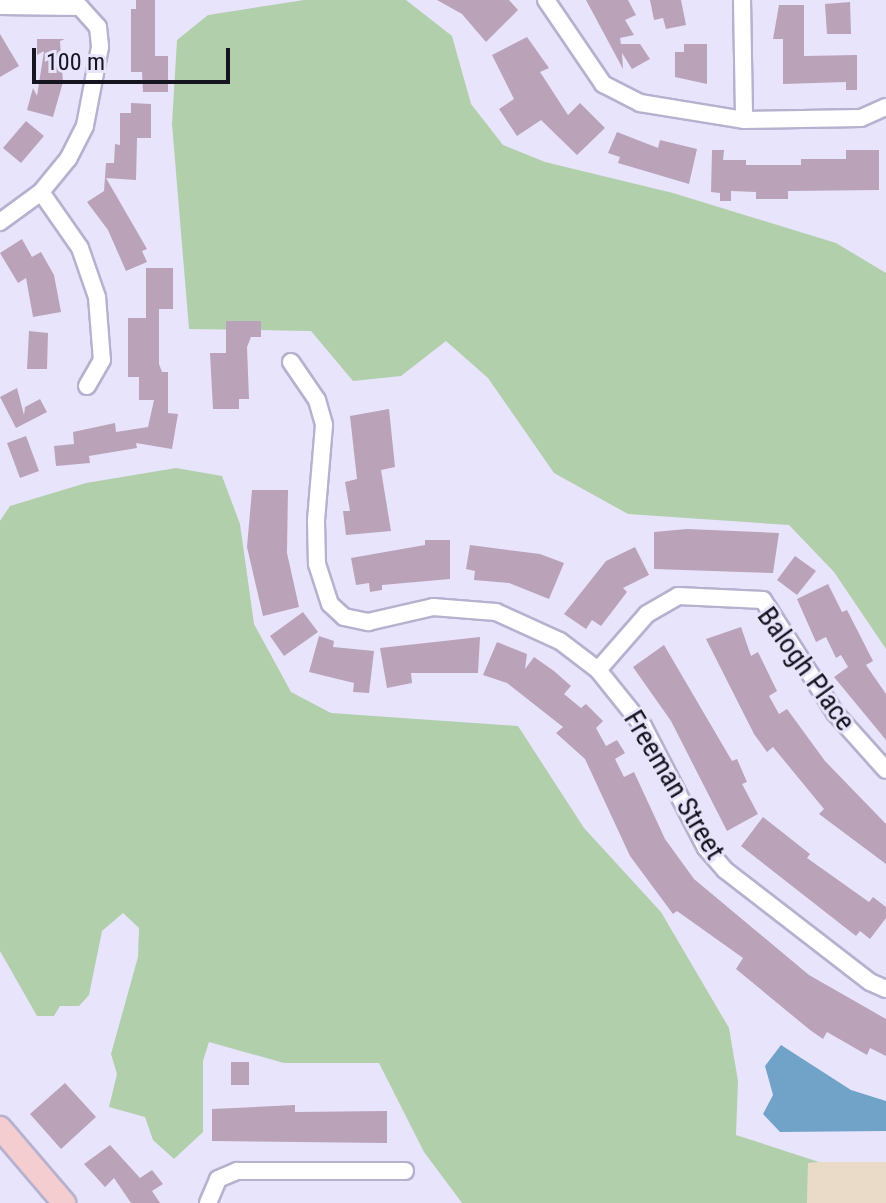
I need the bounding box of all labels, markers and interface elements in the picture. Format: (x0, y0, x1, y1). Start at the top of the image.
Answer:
scale bar (36, 32, 234, 82)
text: 100 m (46, 48, 105, 76)
street label: Balogh Place (750, 601, 862, 737)
street label: Freeman Street (616, 704, 732, 866)

